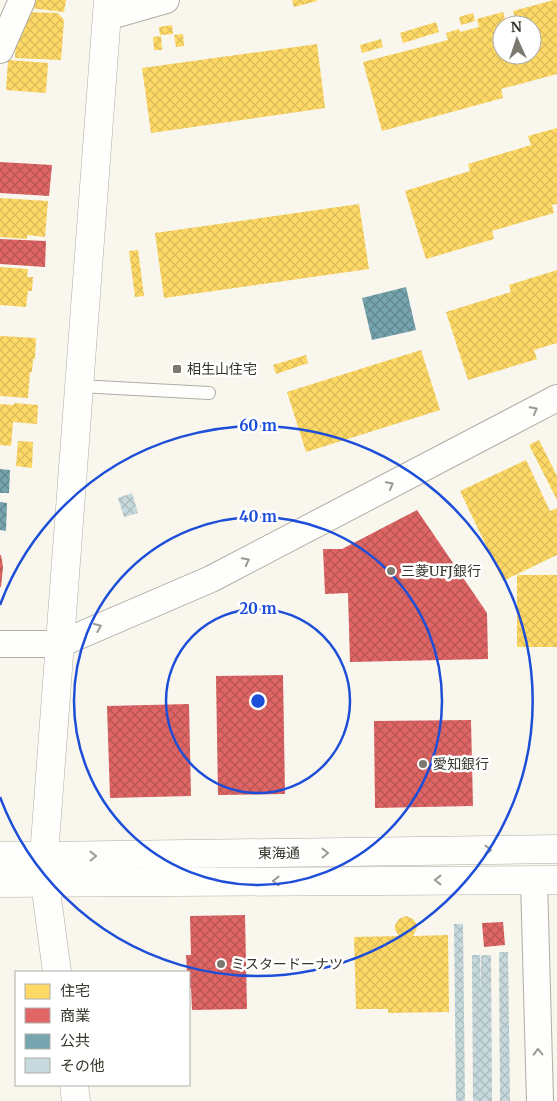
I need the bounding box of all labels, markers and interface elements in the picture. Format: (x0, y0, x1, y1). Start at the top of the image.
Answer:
north arrow (492, 15, 542, 65)
text: N (510, 18, 522, 36)
place label: 相生山住宅 (187, 360, 257, 378)
marker: 相生山住宅 (171, 363, 183, 375)
one-way arrow (529, 406, 538, 416)
text: 60 m (239, 416, 277, 435)
one-way arrow (385, 482, 394, 492)
text: 40 m (239, 507, 277, 526)
one-way arrow (241, 557, 250, 567)
place label: 三菱UFJ銀行 (401, 562, 481, 580)
marker: 三菱UFJ銀行 (385, 565, 397, 577)
text: 20 m (239, 599, 277, 618)
one-way arrow (93, 623, 102, 634)
centre of rings (249, 692, 267, 710)
place label: 愛知銀行 (433, 755, 489, 773)
marker: 愛知銀行 (417, 758, 429, 770)
street label: 東海通 (258, 844, 300, 862)
one-way arrow (484, 845, 492, 855)
one-way arrow (321, 847, 329, 858)
one-way arrow (89, 851, 97, 861)
one-way arrow (434, 875, 442, 885)
one-way arrow (272, 876, 280, 886)
place label: ミスタードーナツ (231, 955, 343, 973)
marker: ミスタードーナツ (215, 958, 227, 970)
legend (15, 971, 190, 1086)
text: 住宅 (60, 981, 90, 1000)
text: 商業 (60, 1006, 90, 1025)
text: 公共 (60, 1031, 90, 1050)
one-way arrow (533, 1048, 544, 1056)
text: その他 (60, 1056, 105, 1075)

